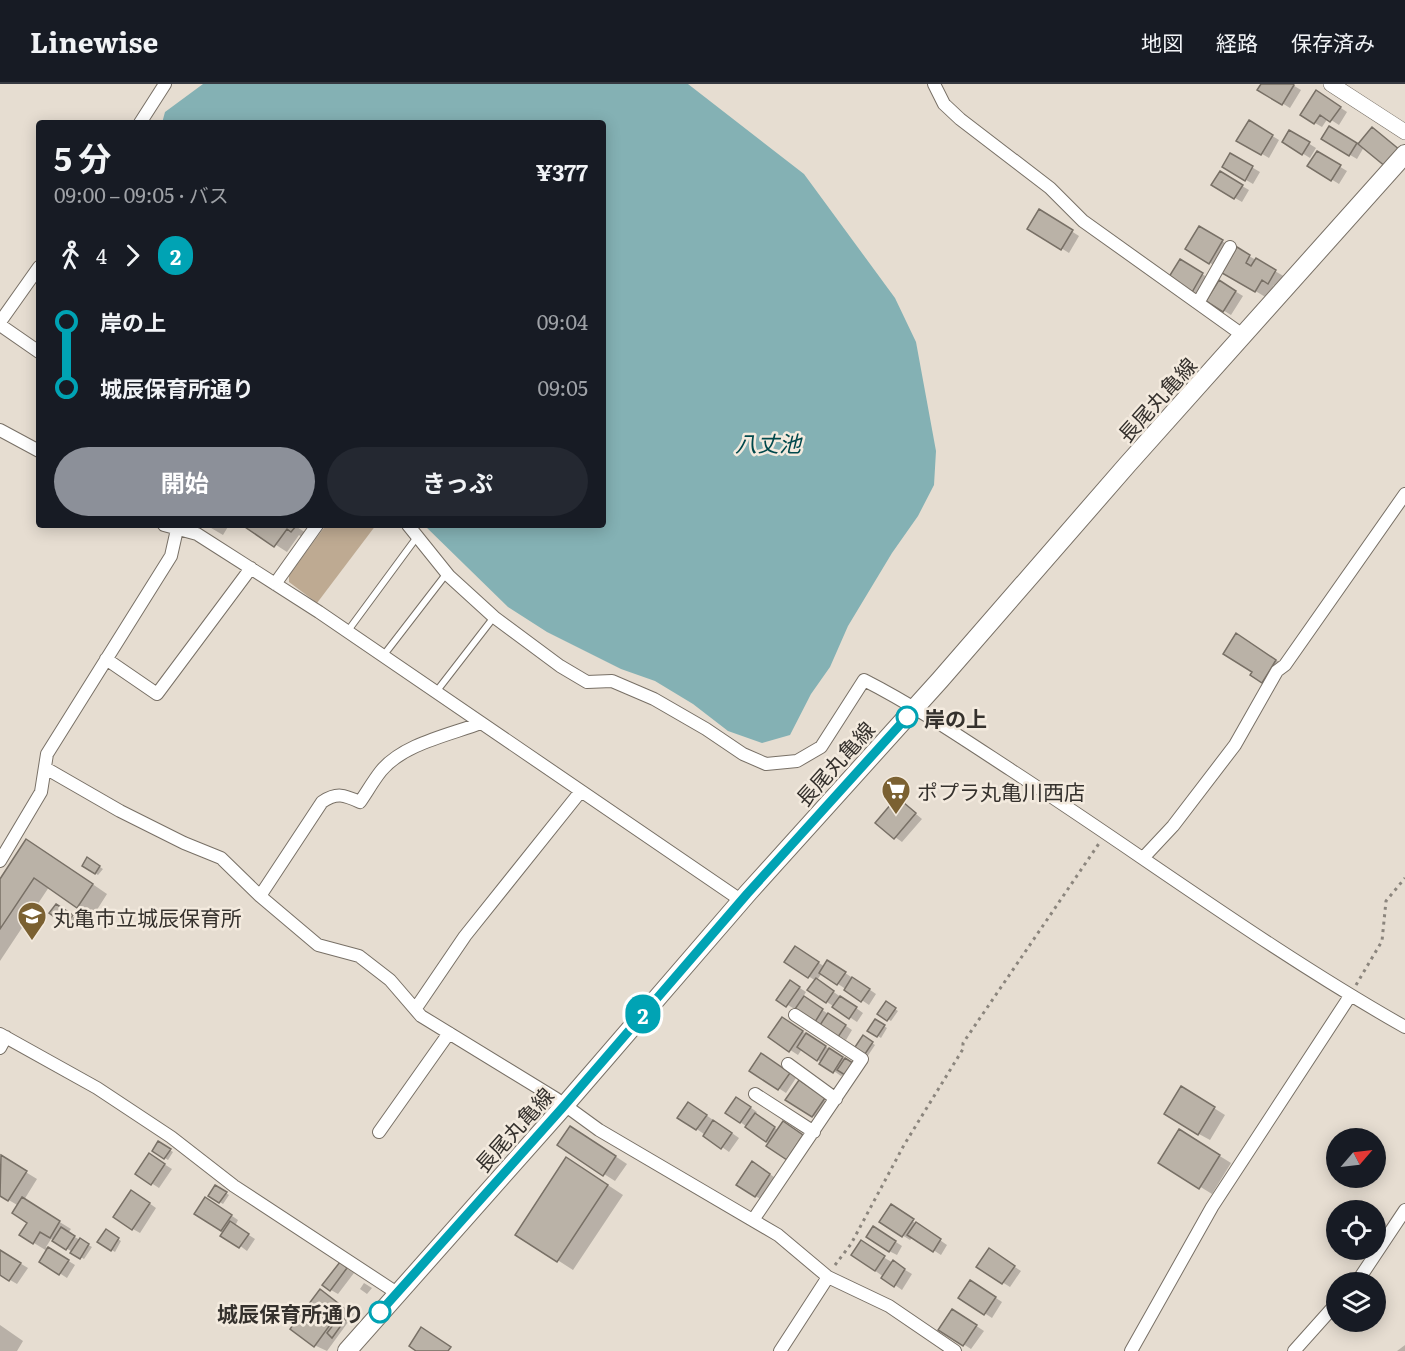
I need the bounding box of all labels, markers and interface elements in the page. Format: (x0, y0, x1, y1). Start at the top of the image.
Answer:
text: Linewise (30, 20, 158, 62)
text: 地図 (1141, 26, 1183, 57)
text: 経路 (1216, 26, 1258, 57)
text: 保存済み (1291, 26, 1375, 57)
text: 5 分 (54, 132, 112, 181)
text: ¥377 (536, 155, 588, 188)
text: 09:00 – 09:05 · バス (54, 179, 229, 209)
icon: walk (54, 239, 87, 272)
icon: forward (116, 239, 149, 272)
text: 4 (96, 240, 107, 270)
text: 2 (170, 240, 181, 271)
text: 岸の上 (100, 305, 166, 338)
text: 09:04 (537, 306, 588, 336)
street label: 長尾丸亀線 (1109, 350, 1203, 448)
text: 城辰保育所通り (100, 371, 254, 404)
text: 09:05 (538, 372, 588, 402)
water label: 八丈池 (735, 426, 803, 459)
button: 開始 (54, 447, 315, 516)
button: きっぷ (327, 447, 588, 516)
place label: 岸の上 (924, 702, 987, 733)
marker: 岸の上 (896, 706, 918, 728)
street label: 長尾丸亀線 (787, 714, 881, 812)
supermarket icon: ポプラ丸亀川西店 (880, 774, 912, 816)
place label: ポプラ丸亀川西店 (917, 775, 1085, 806)
school or university icon: 丸亀市立城辰保育所 (16, 900, 48, 942)
place label: 丸亀市立城辰保育所 (53, 901, 242, 932)
line badge: 2 (624, 994, 662, 1034)
text: 2 (637, 999, 649, 1030)
street label: 長尾丸亀線 (466, 1080, 560, 1178)
north arrow (1326, 1128, 1386, 1188)
map controls (1326, 1128, 1386, 1332)
button: locate (1326, 1200, 1386, 1260)
button: layers (1326, 1272, 1386, 1332)
place label: 城辰保育所通り (217, 1297, 364, 1328)
marker: 城辰保育所通り (369, 1301, 391, 1323)

